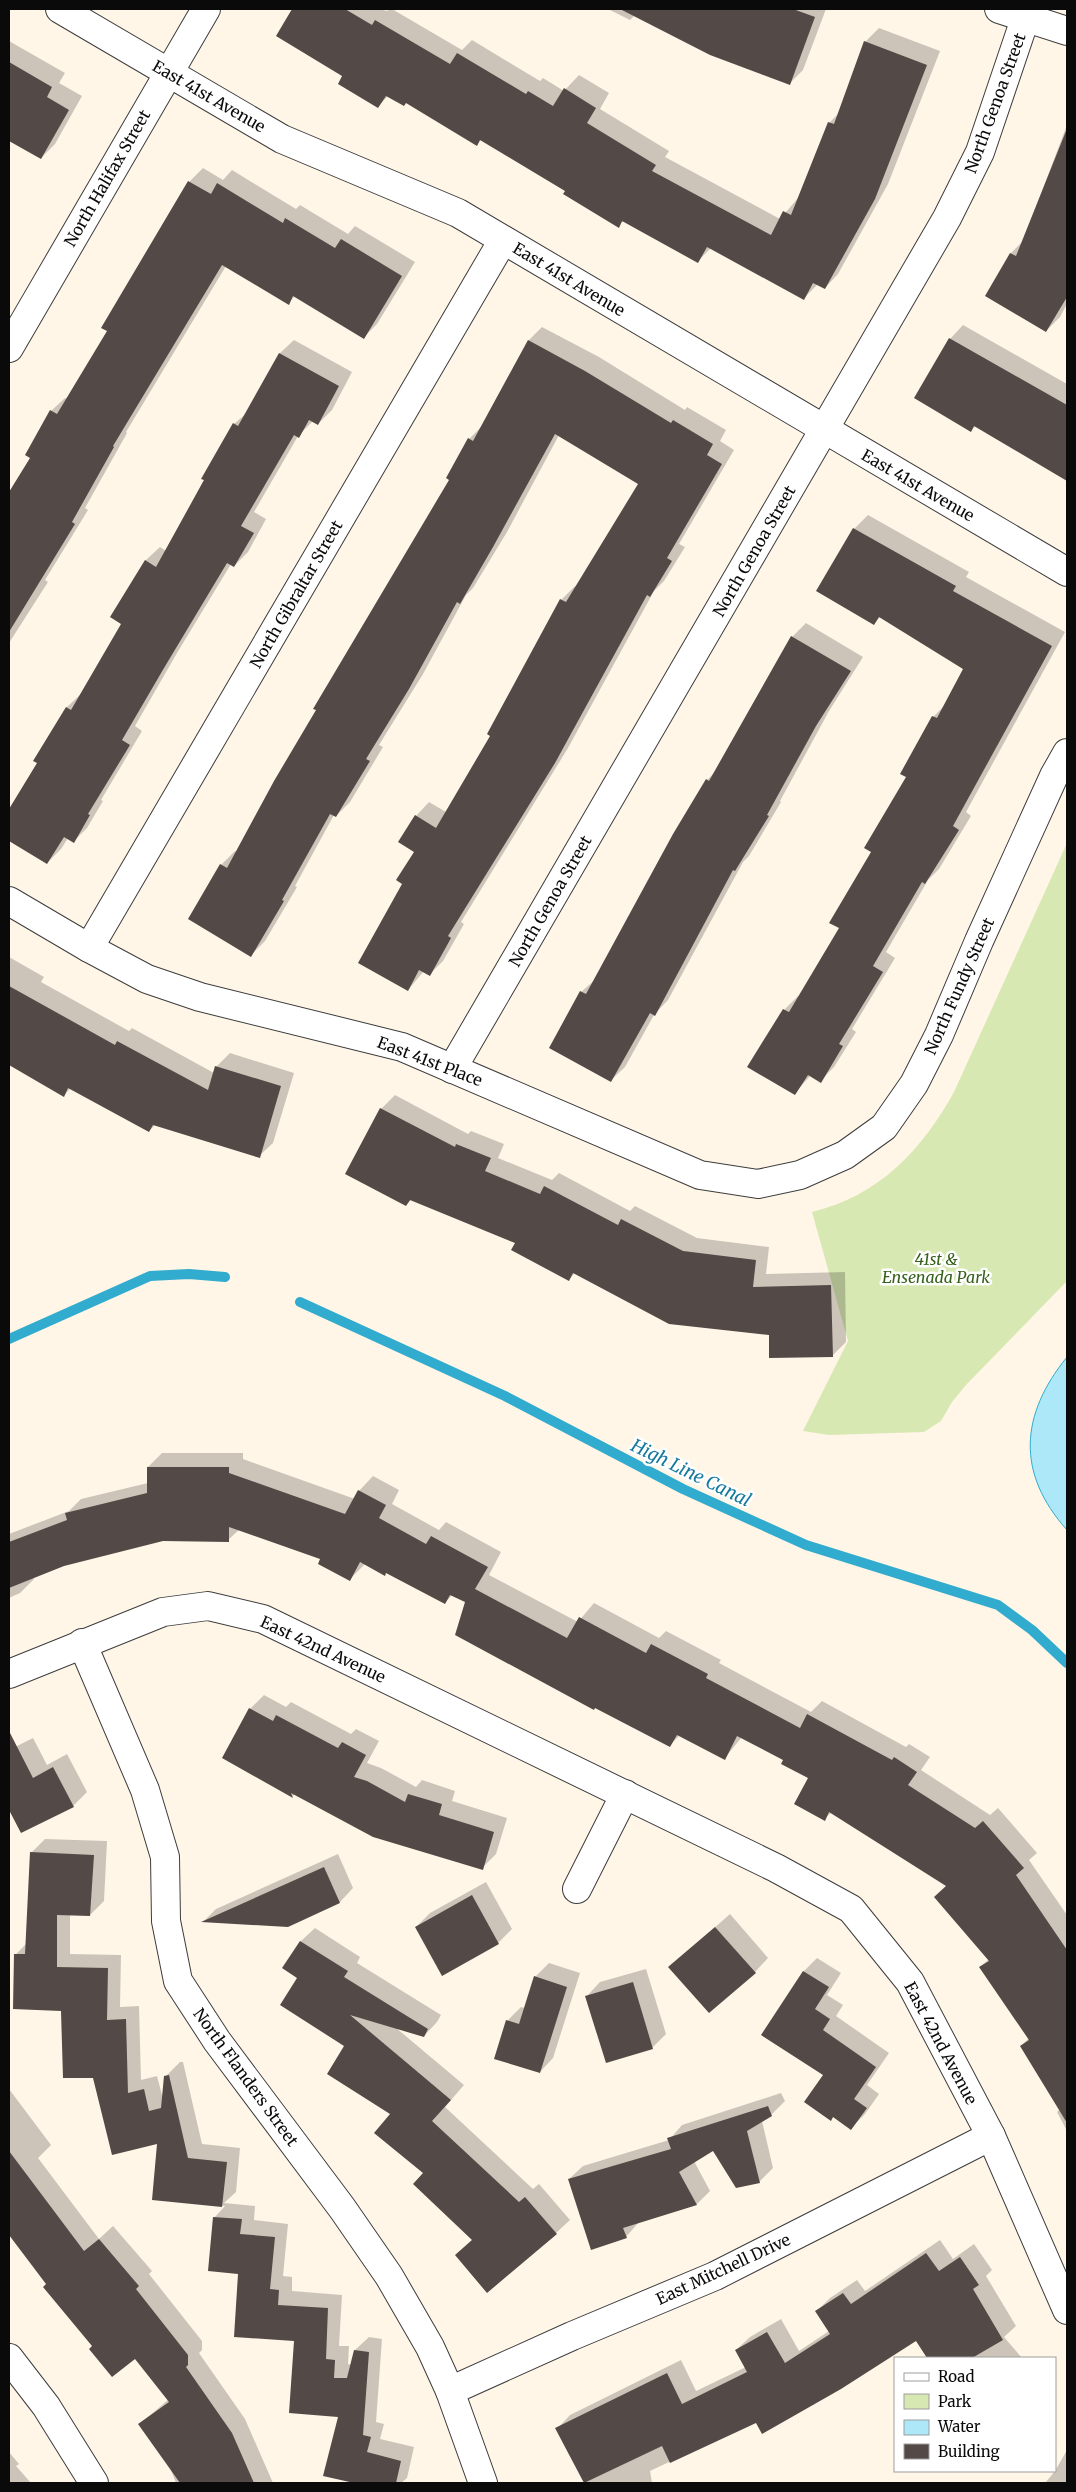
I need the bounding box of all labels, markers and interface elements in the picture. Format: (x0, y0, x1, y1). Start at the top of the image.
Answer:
street label: North Genoa Street (960, 29, 1030, 176)
street label: East 41st Avenue (149, 56, 269, 136)
street label: North Halifax Street (60, 105, 155, 250)
street label: East 41st Avenue (509, 238, 629, 320)
street label: East 41st Avenue (858, 445, 978, 525)
street label: North Genoa Street (708, 481, 800, 620)
street label: North Gibraltar Street (246, 516, 347, 671)
street label: North Genoa Street (504, 831, 596, 970)
street label: North Fundy Street (920, 914, 998, 1058)
street label: East 41st Place (375, 1032, 485, 1090)
park label: 41st & Ensenada Park (882, 1249, 990, 1287)
water label: High Line Canal (626, 1433, 755, 1512)
street label: East 42nd Avenue (257, 1611, 389, 1687)
street label: East 42nd Avenue (900, 1978, 982, 2108)
street label: North Flanders Street (189, 2004, 303, 2151)
street label: East Mitchell Drive (653, 2229, 793, 2309)
legend (894, 2357, 1056, 2472)
text: Road (938, 2367, 974, 2386)
text: Park (938, 2392, 972, 2411)
text: Water (937, 2417, 981, 2436)
text: Building (938, 2442, 1000, 2461)

